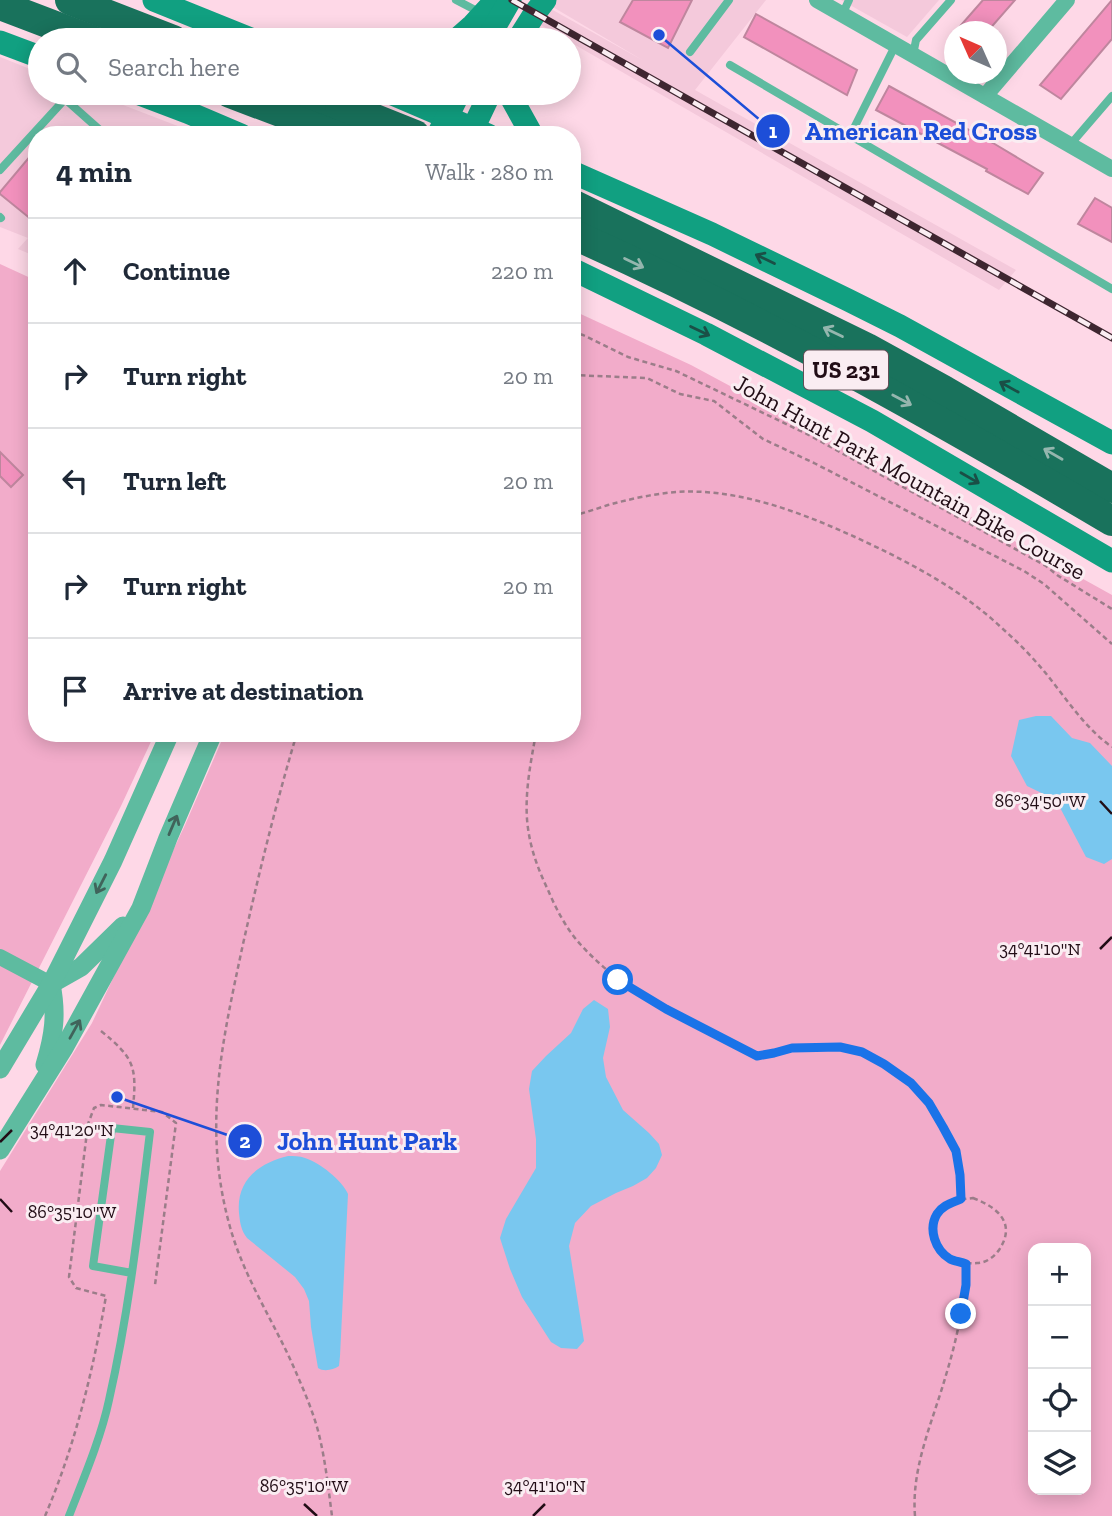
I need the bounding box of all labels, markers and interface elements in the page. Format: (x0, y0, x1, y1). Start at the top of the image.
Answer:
north arrow (944, 21, 1007, 84)
search box (28, 28, 581, 105)
icon: search (52, 48, 90, 86)
text: Search here (108, 51, 240, 83)
callout: American Red Cross (756, 108, 1051, 155)
text: American Red Cross (805, 115, 1037, 147)
text: 1 (769, 118, 778, 143)
text: 4 min (56, 154, 132, 190)
text: Walk · 280 m (425, 158, 553, 186)
icon: ahead (56, 252, 94, 290)
one-way arrow (755, 252, 776, 266)
text: Continue (123, 255, 230, 287)
one-way arrow (623, 256, 644, 270)
text: 220 m (491, 257, 553, 285)
one-way arrow (689, 324, 710, 338)
one-way arrow (823, 324, 844, 338)
road number: US 231 (804, 350, 888, 390)
icon: right (56, 357, 94, 395)
text: Turn right (123, 360, 246, 392)
text: 20 m (503, 362, 553, 390)
street label: John Hunt Park Mountain Bike Course (729, 368, 1091, 586)
one-way arrow (1000, 379, 1020, 393)
one-way arrow (891, 394, 912, 407)
one-way arrow (1043, 447, 1064, 460)
icon: left (56, 462, 94, 500)
text: Turn left (123, 465, 226, 497)
text: 20 m (503, 467, 553, 495)
one-way arrow (960, 471, 980, 485)
icon: right (56, 567, 94, 605)
text: Turn right (123, 570, 246, 602)
text: 20 m (503, 572, 553, 600)
icon: arrive (56, 672, 94, 710)
text: Arrive at destination (123, 675, 363, 707)
text: 86°34'50"W (995, 790, 1086, 812)
one-way arrow (167, 814, 180, 836)
one-way arrow (94, 873, 108, 894)
text: 34°41'10"N (999, 938, 1081, 960)
route start (602, 964, 633, 995)
one-way arrow (68, 1019, 82, 1040)
callout: John Hunt Park (228, 1117, 471, 1164)
text: 34°41'20"N (30, 1119, 114, 1141)
text: John Hunt Park (277, 1125, 458, 1157)
text: 2 (239, 1128, 251, 1153)
text: 86°35'10"W (28, 1201, 116, 1223)
map controls (1028, 1243, 1091, 1495)
button: + (1028, 1243, 1091, 1306)
route end (945, 1298, 976, 1329)
button: − (1028, 1306, 1091, 1369)
button: locate (1028, 1369, 1091, 1432)
button: layers (1028, 1432, 1091, 1495)
text: 86°35'10"W (260, 1475, 348, 1497)
text: 34°41'10"N (504, 1475, 586, 1497)

